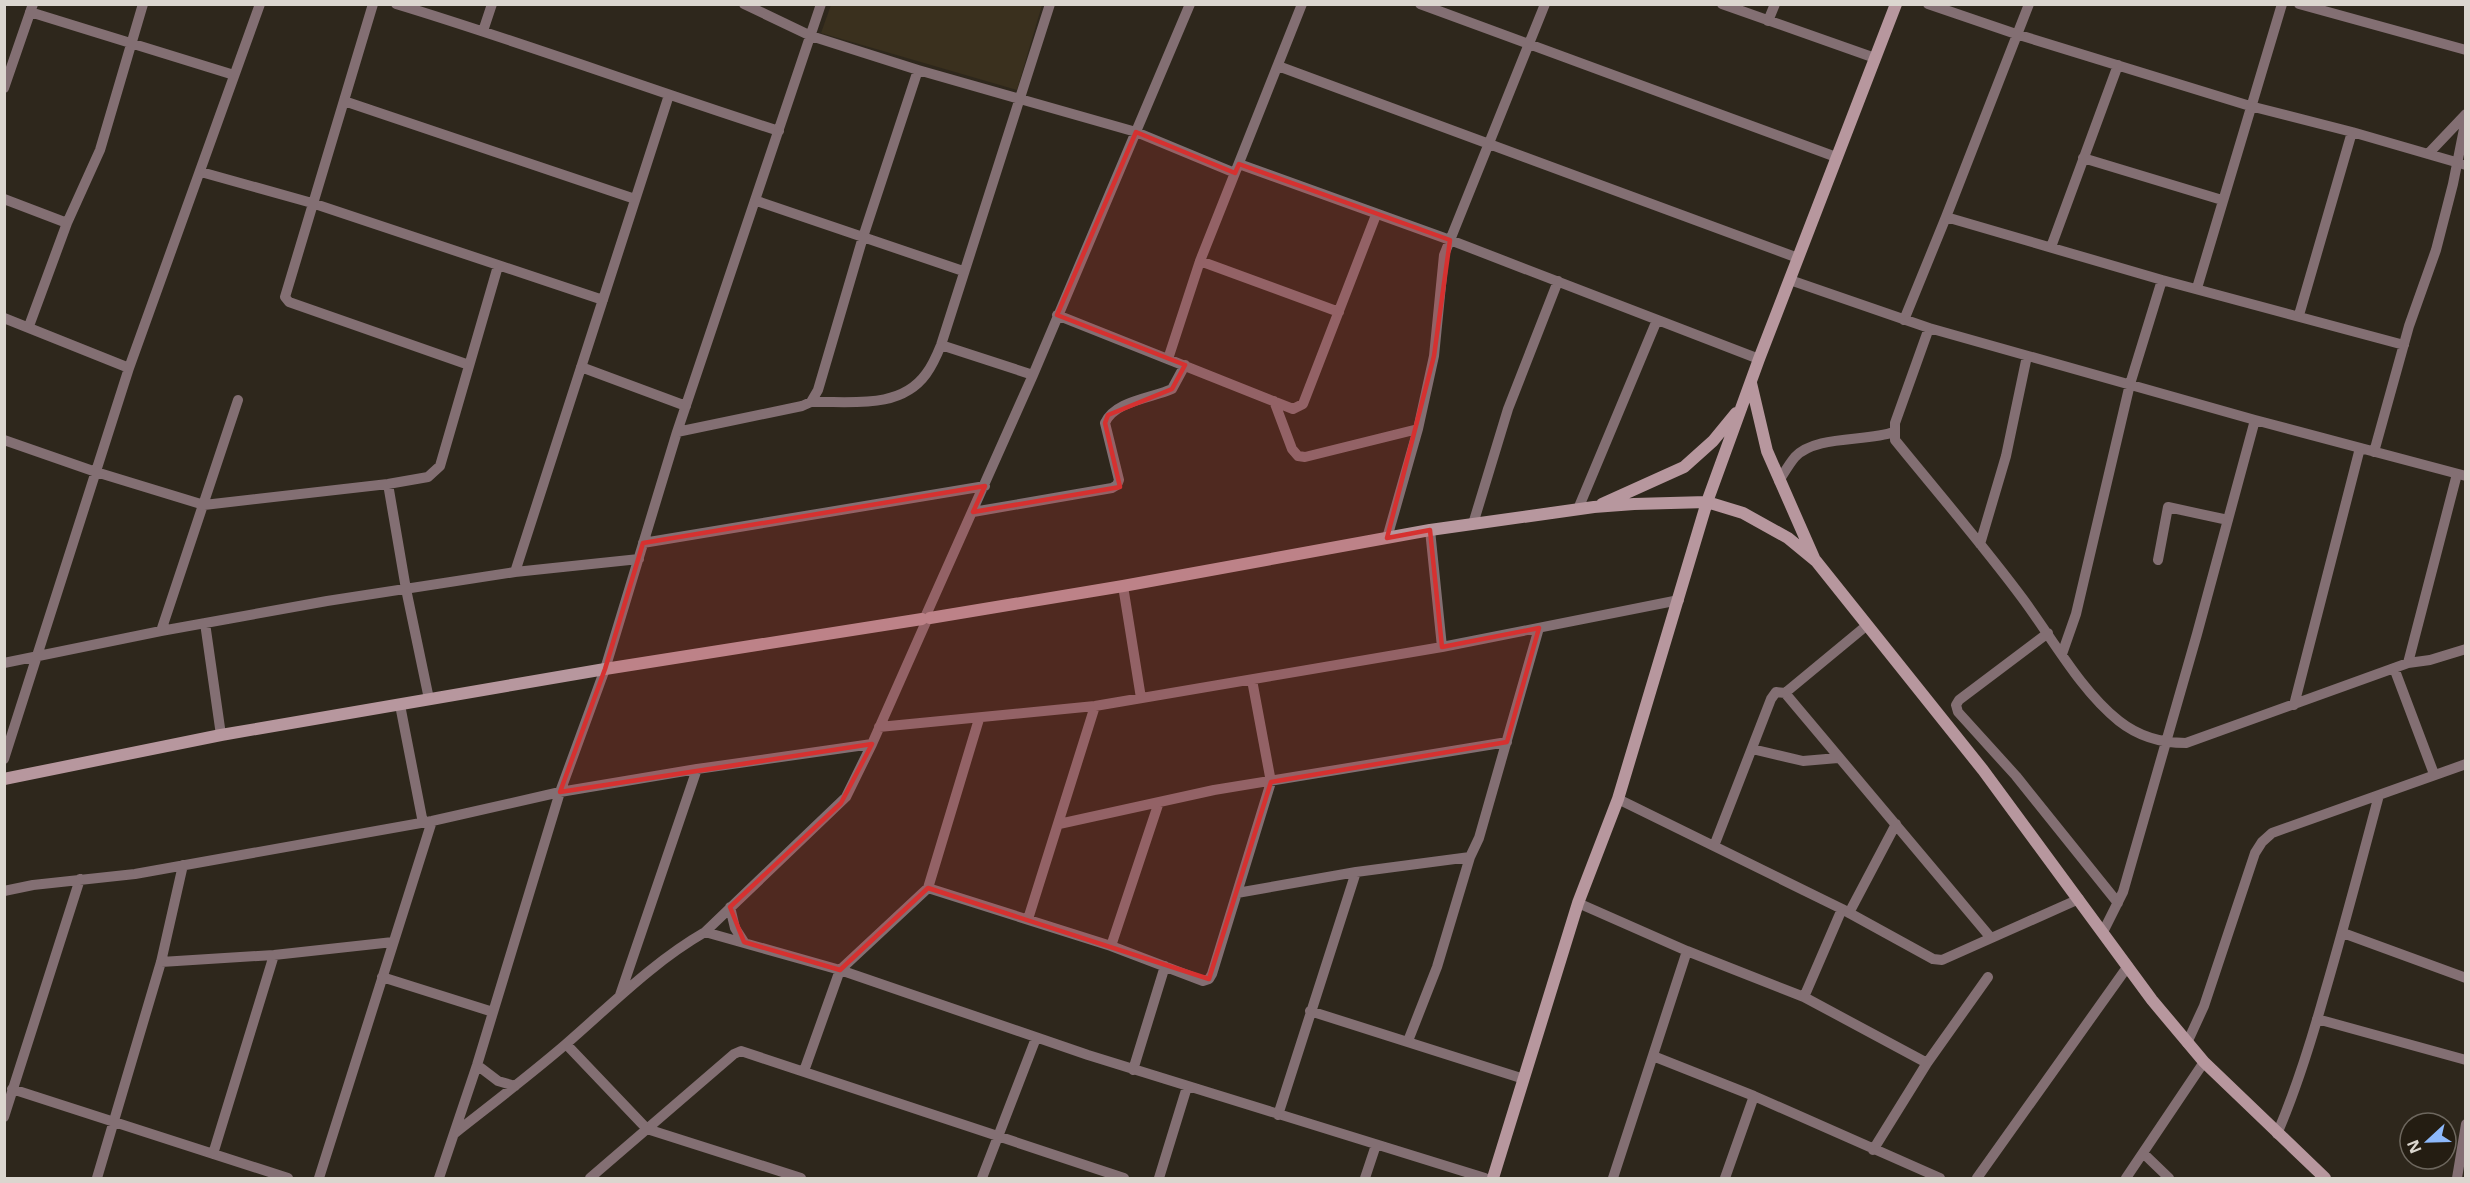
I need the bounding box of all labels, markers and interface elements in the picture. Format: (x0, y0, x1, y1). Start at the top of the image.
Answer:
north arrow (2398, 1111, 2458, 1171)
text: N (2401, 1136, 2427, 1157)

